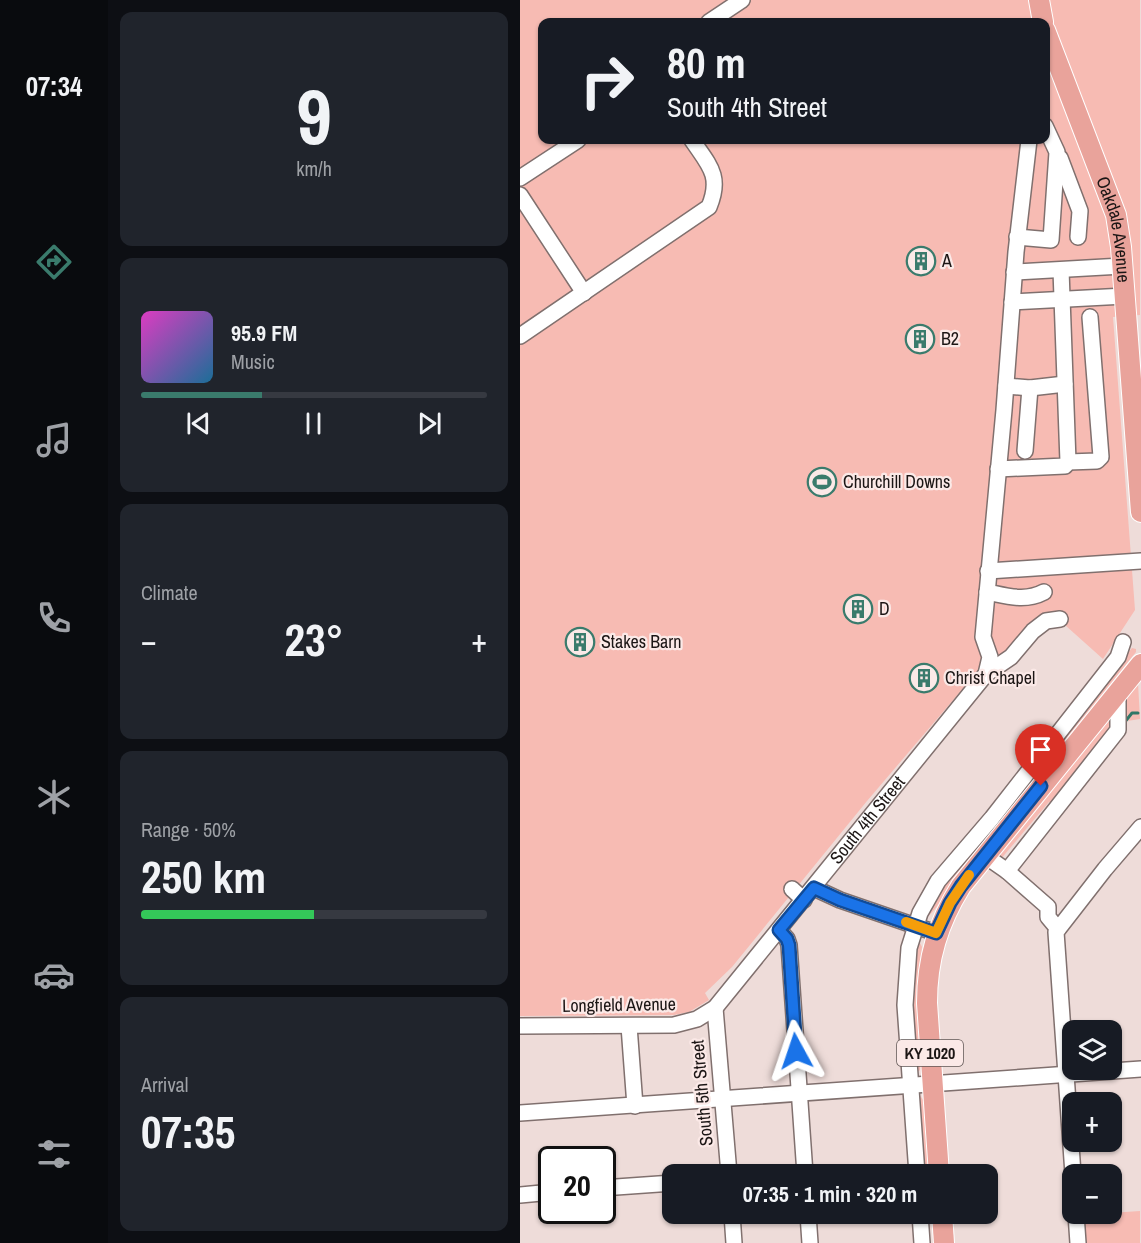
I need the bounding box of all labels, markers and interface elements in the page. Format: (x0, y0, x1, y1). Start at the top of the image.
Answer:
text: 80 m (667, 35, 746, 91)
icon: right (568, 42, 646, 120)
text: 9 (296, 63, 332, 168)
text: 07:34 (26, 68, 82, 104)
text: South 4th Street (667, 89, 827, 125)
text: km/h (296, 155, 332, 182)
street label: Oakdale Avenue (1090, 173, 1137, 283)
icon: directions (33, 241, 75, 283)
building icon: A (905, 245, 937, 277)
place label: A (941, 248, 952, 273)
text: 95.9 FM (231, 318, 297, 348)
building icon: B2 (904, 323, 936, 355)
place label: B2 (941, 326, 959, 351)
text: Music (231, 348, 275, 375)
icon: previous (182, 407, 215, 440)
icon: pause (297, 407, 330, 440)
icon: next (413, 407, 446, 440)
icon: music (33, 419, 75, 461)
sports icon: Churchill Downs (806, 466, 838, 498)
place label: Churchill Downs (843, 469, 950, 494)
text: Climate (141, 579, 198, 606)
building icon: D (842, 593, 874, 625)
place label: D (879, 596, 890, 621)
icon: phone (33, 597, 75, 639)
text: 23° (284, 609, 344, 670)
text: − (141, 618, 157, 662)
text: + (471, 618, 487, 662)
building icon: Stakes Barn (564, 626, 596, 658)
place label: Stakes Barn (601, 629, 681, 654)
building icon: Christ Chapel (908, 662, 940, 694)
place label: Christ Chapel (945, 665, 1035, 690)
pin (1015, 724, 1066, 786)
icon: arrive (1024, 733, 1057, 766)
street label: South 4th Street (824, 770, 911, 869)
icon: climate (33, 776, 75, 818)
text: Range · 50% (141, 816, 236, 843)
text: 250 km (141, 846, 266, 907)
icon: car (33, 954, 75, 996)
street label: Longfield Avenue (562, 991, 676, 1018)
position arrow (764, 1019, 828, 1083)
map controls (1062, 1020, 1122, 1224)
button: layers (1062, 1020, 1122, 1080)
street label: South 5th Street (684, 1039, 719, 1147)
road number: KY 1020 (897, 1040, 963, 1066)
text: Arrival (141, 1071, 188, 1098)
button: + (1062, 1092, 1122, 1152)
text: 07:35 (141, 1101, 235, 1162)
icon: filters (33, 1133, 75, 1175)
speed limit sign: 20 (538, 1146, 616, 1224)
button: − (1062, 1164, 1122, 1224)
text: 07:35 · 1 min · 320 m (743, 1179, 917, 1209)

